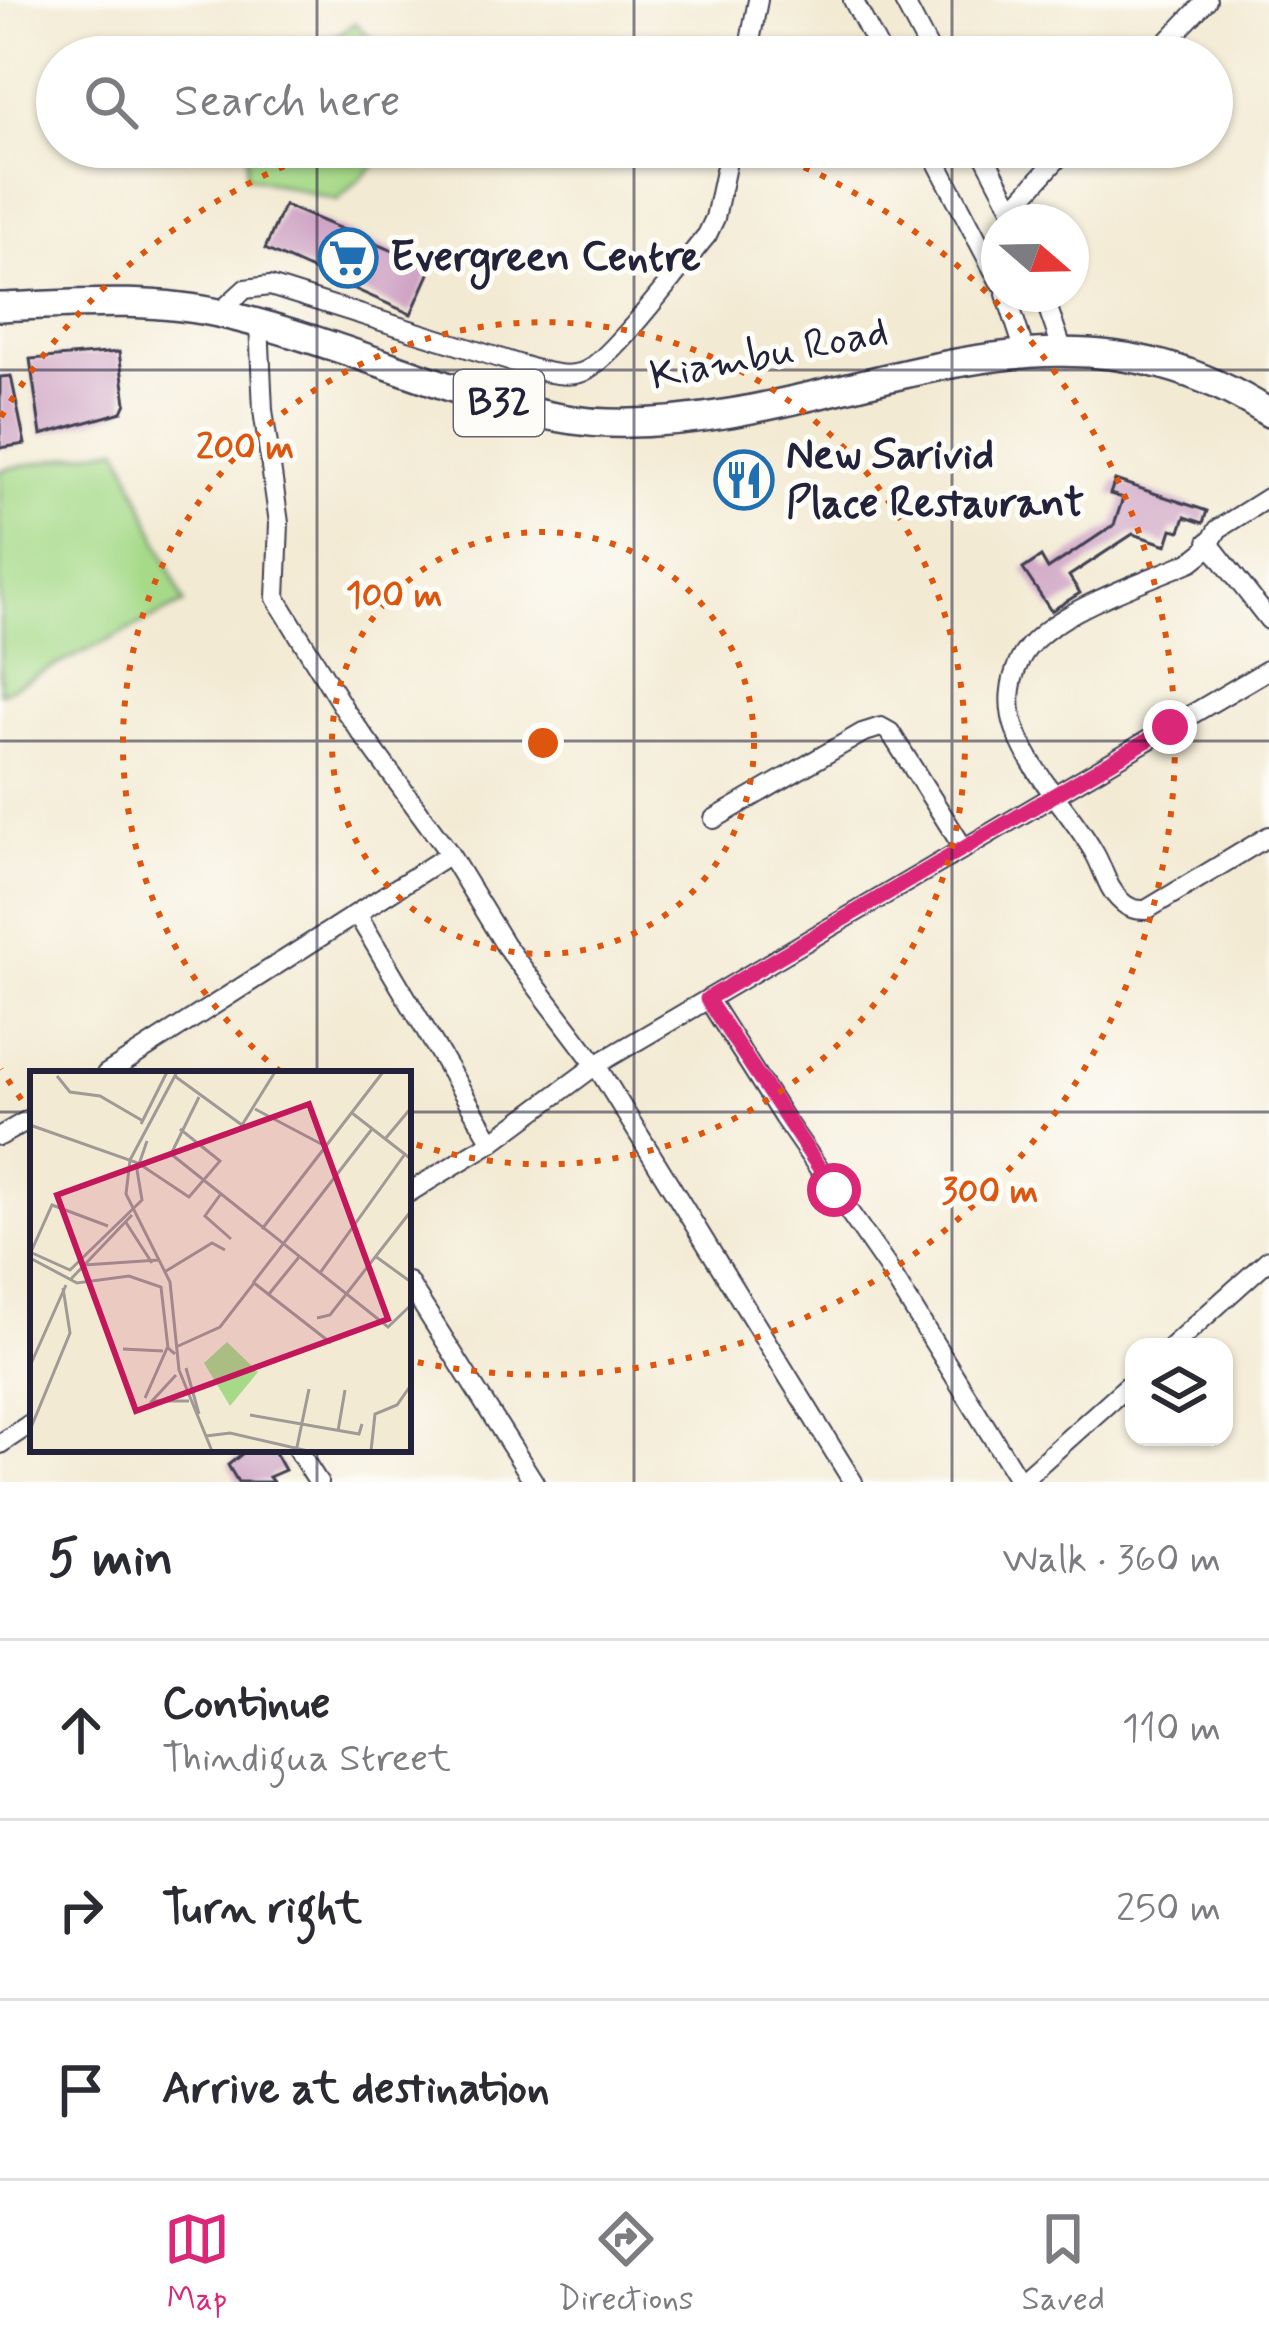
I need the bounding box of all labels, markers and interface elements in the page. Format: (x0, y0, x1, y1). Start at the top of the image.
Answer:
search box (36, 36, 1233, 168)
icon: search (78, 69, 144, 135)
text: Search here (174, 73, 401, 132)
north arrow (981, 204, 1089, 312)
supermarket icon: Evergreen Centre (317, 227, 379, 289)
place label: Evergreen Centre (390, 231, 701, 290)
street label: Kiambu Road (646, 305, 892, 405)
road number: B32 (454, 370, 544, 436)
text: 200 m (196, 425, 294, 472)
place label: New Sarivid Place Restaurant (786, 429, 1084, 532)
restaurant icon: New Sarivid Place Restaurant (713, 449, 775, 511)
text: 100 m (346, 573, 442, 620)
route end (1143, 700, 1197, 754)
centre of rings (522, 722, 564, 764)
inset map (30, 1071, 411, 1452)
route start (807, 1163, 861, 1217)
text: 300 m (942, 1169, 1038, 1216)
map controls (1125, 1338, 1233, 1446)
button: layers (1125, 1338, 1233, 1446)
text: 5 min (48, 1527, 173, 1593)
text: Walk · 360 m (1003, 1535, 1221, 1586)
text: Continue (162, 1675, 330, 1734)
icon: ahead (48, 1697, 114, 1763)
text: 110 m (1122, 1704, 1221, 1755)
text: Thindigua Street (162, 1734, 451, 1785)
icon: right (48, 1877, 114, 1943)
text: Turn right (162, 1880, 362, 1939)
text: 250 m (1116, 1884, 1221, 1935)
icon: arrive (48, 2057, 114, 2123)
text: Arrive at destination (162, 2060, 550, 2119)
tab: Map (164, 2206, 230, 2322)
tab: Directions (558, 2206, 694, 2322)
tab: Saved (1022, 2206, 1105, 2322)

